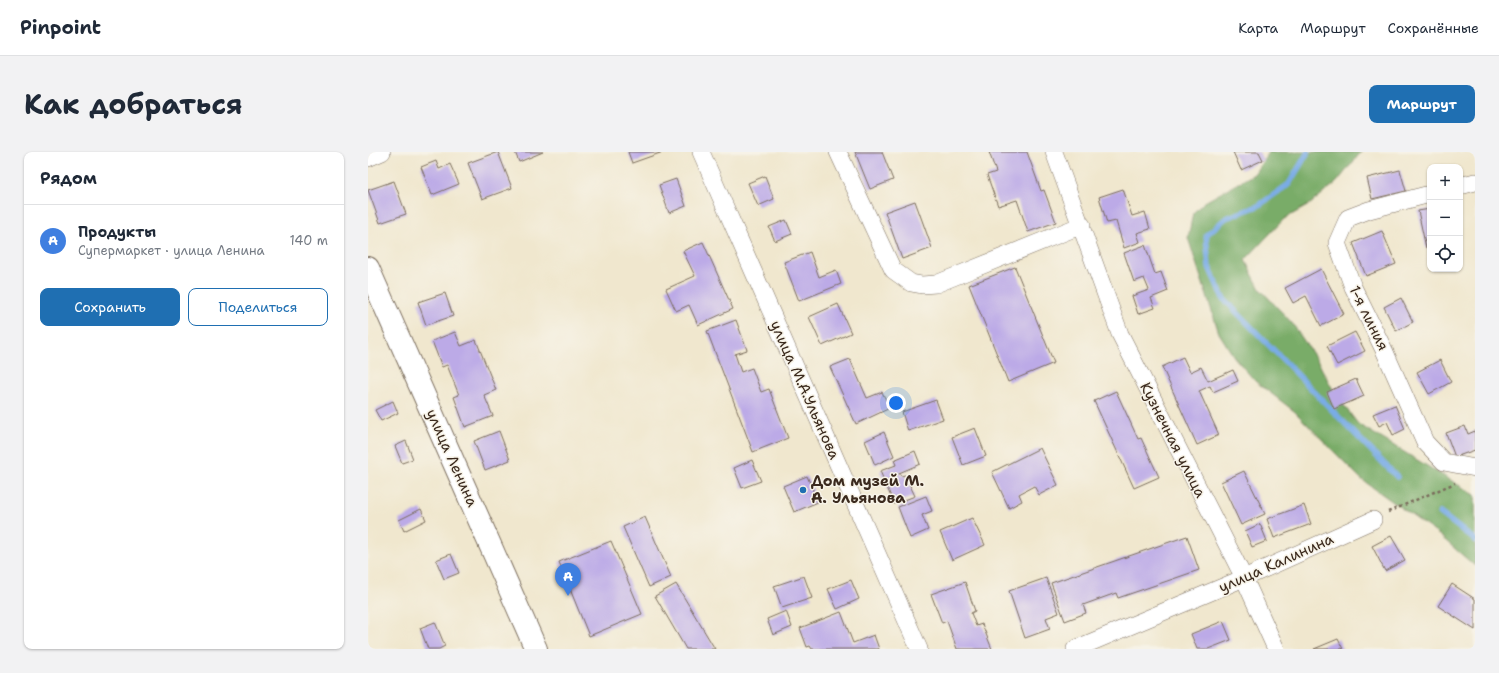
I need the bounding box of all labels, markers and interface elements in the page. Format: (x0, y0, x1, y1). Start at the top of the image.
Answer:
text: Pinpoint (20, 15, 101, 40)
text: Карта (1238, 19, 1278, 37)
text: Маршрут (1300, 19, 1366, 37)
text: Сохранённые (1388, 19, 1479, 37)
text: Как добраться (24, 85, 243, 123)
button: Маршрут (1369, 85, 1475, 123)
map controls (1427, 164, 1463, 272)
button: + (1427, 164, 1463, 200)
text: Рядом (40, 167, 97, 189)
button: − (1427, 200, 1463, 236)
text: Продукты (78, 222, 156, 242)
text: A (48, 232, 58, 249)
text: 140 m (289, 232, 328, 249)
button: locate (1427, 236, 1463, 272)
text: Супермаркет · улица Ленина (78, 242, 265, 259)
street label: 1-я линия (1345, 282, 1393, 354)
button: Сохранить (40, 288, 180, 326)
button: Поделиться (188, 288, 328, 326)
street label: улица М.А.Ульянова (765, 317, 845, 463)
street label: Кузнечная улица (1135, 379, 1211, 502)
your location (886, 393, 906, 413)
street label: улица Ленина (421, 406, 483, 511)
place label: Дом музей М. А. Ульянова (811, 471, 924, 508)
marker: Дом музей М. А. Ульянова (798, 485, 808, 495)
street label: улица Калинина (1215, 528, 1337, 597)
pin: A (555, 563, 581, 596)

